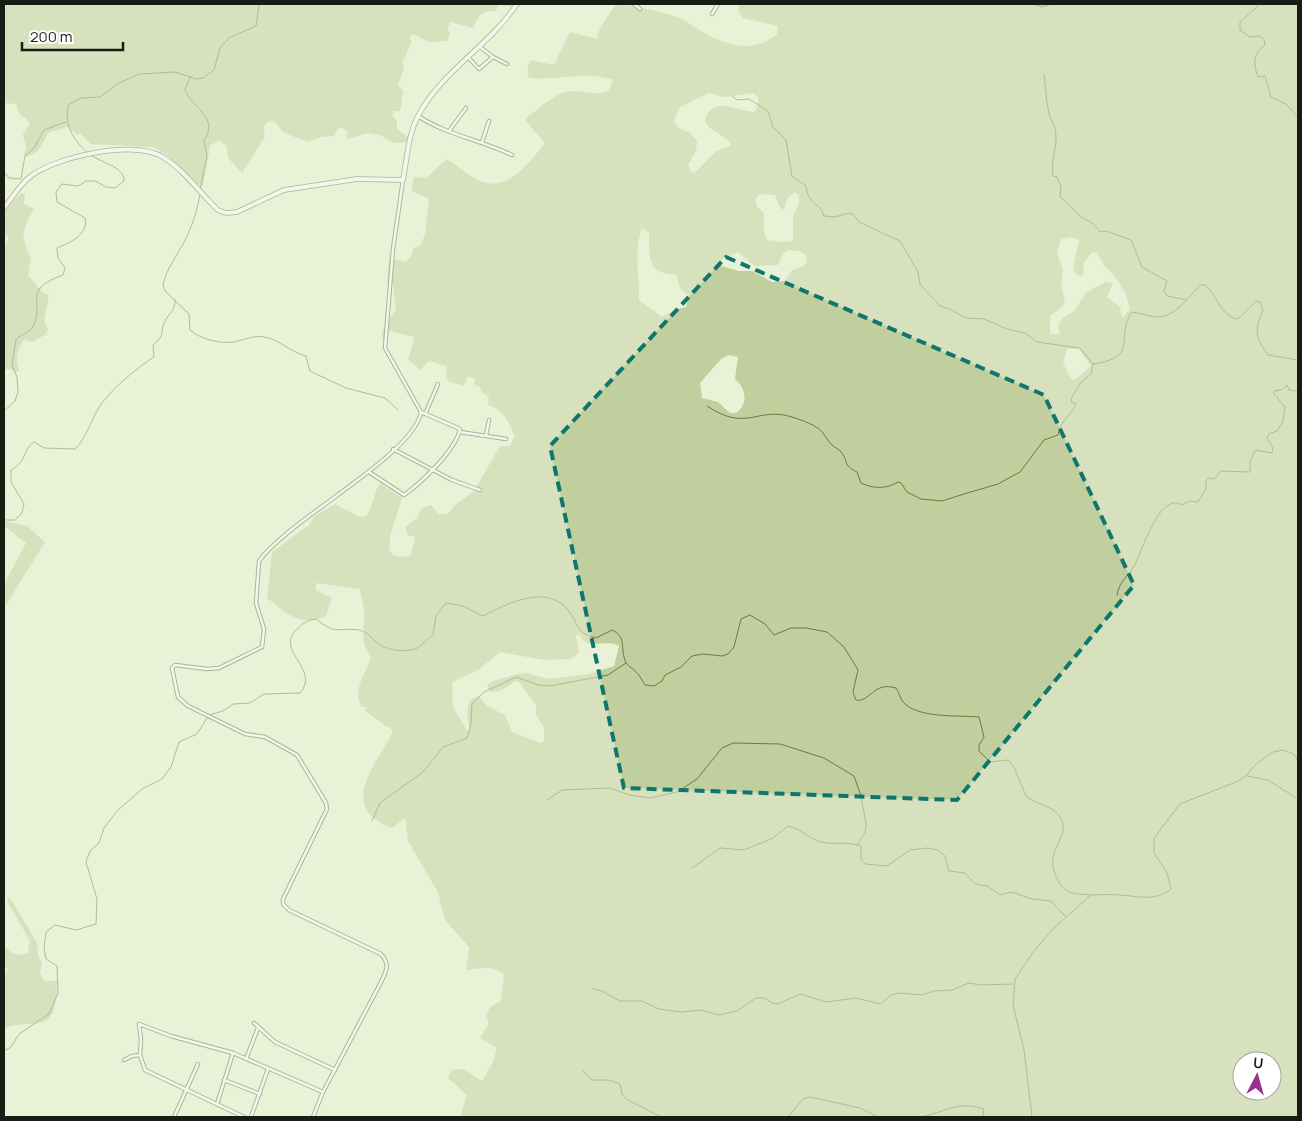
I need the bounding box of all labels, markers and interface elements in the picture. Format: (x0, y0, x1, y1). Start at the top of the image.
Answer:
scale bar (22, 20, 124, 52)
text: 200 m (30, 26, 73, 47)
north arrow (1232, 1051, 1282, 1101)
text: U (1252, 1053, 1264, 1073)

